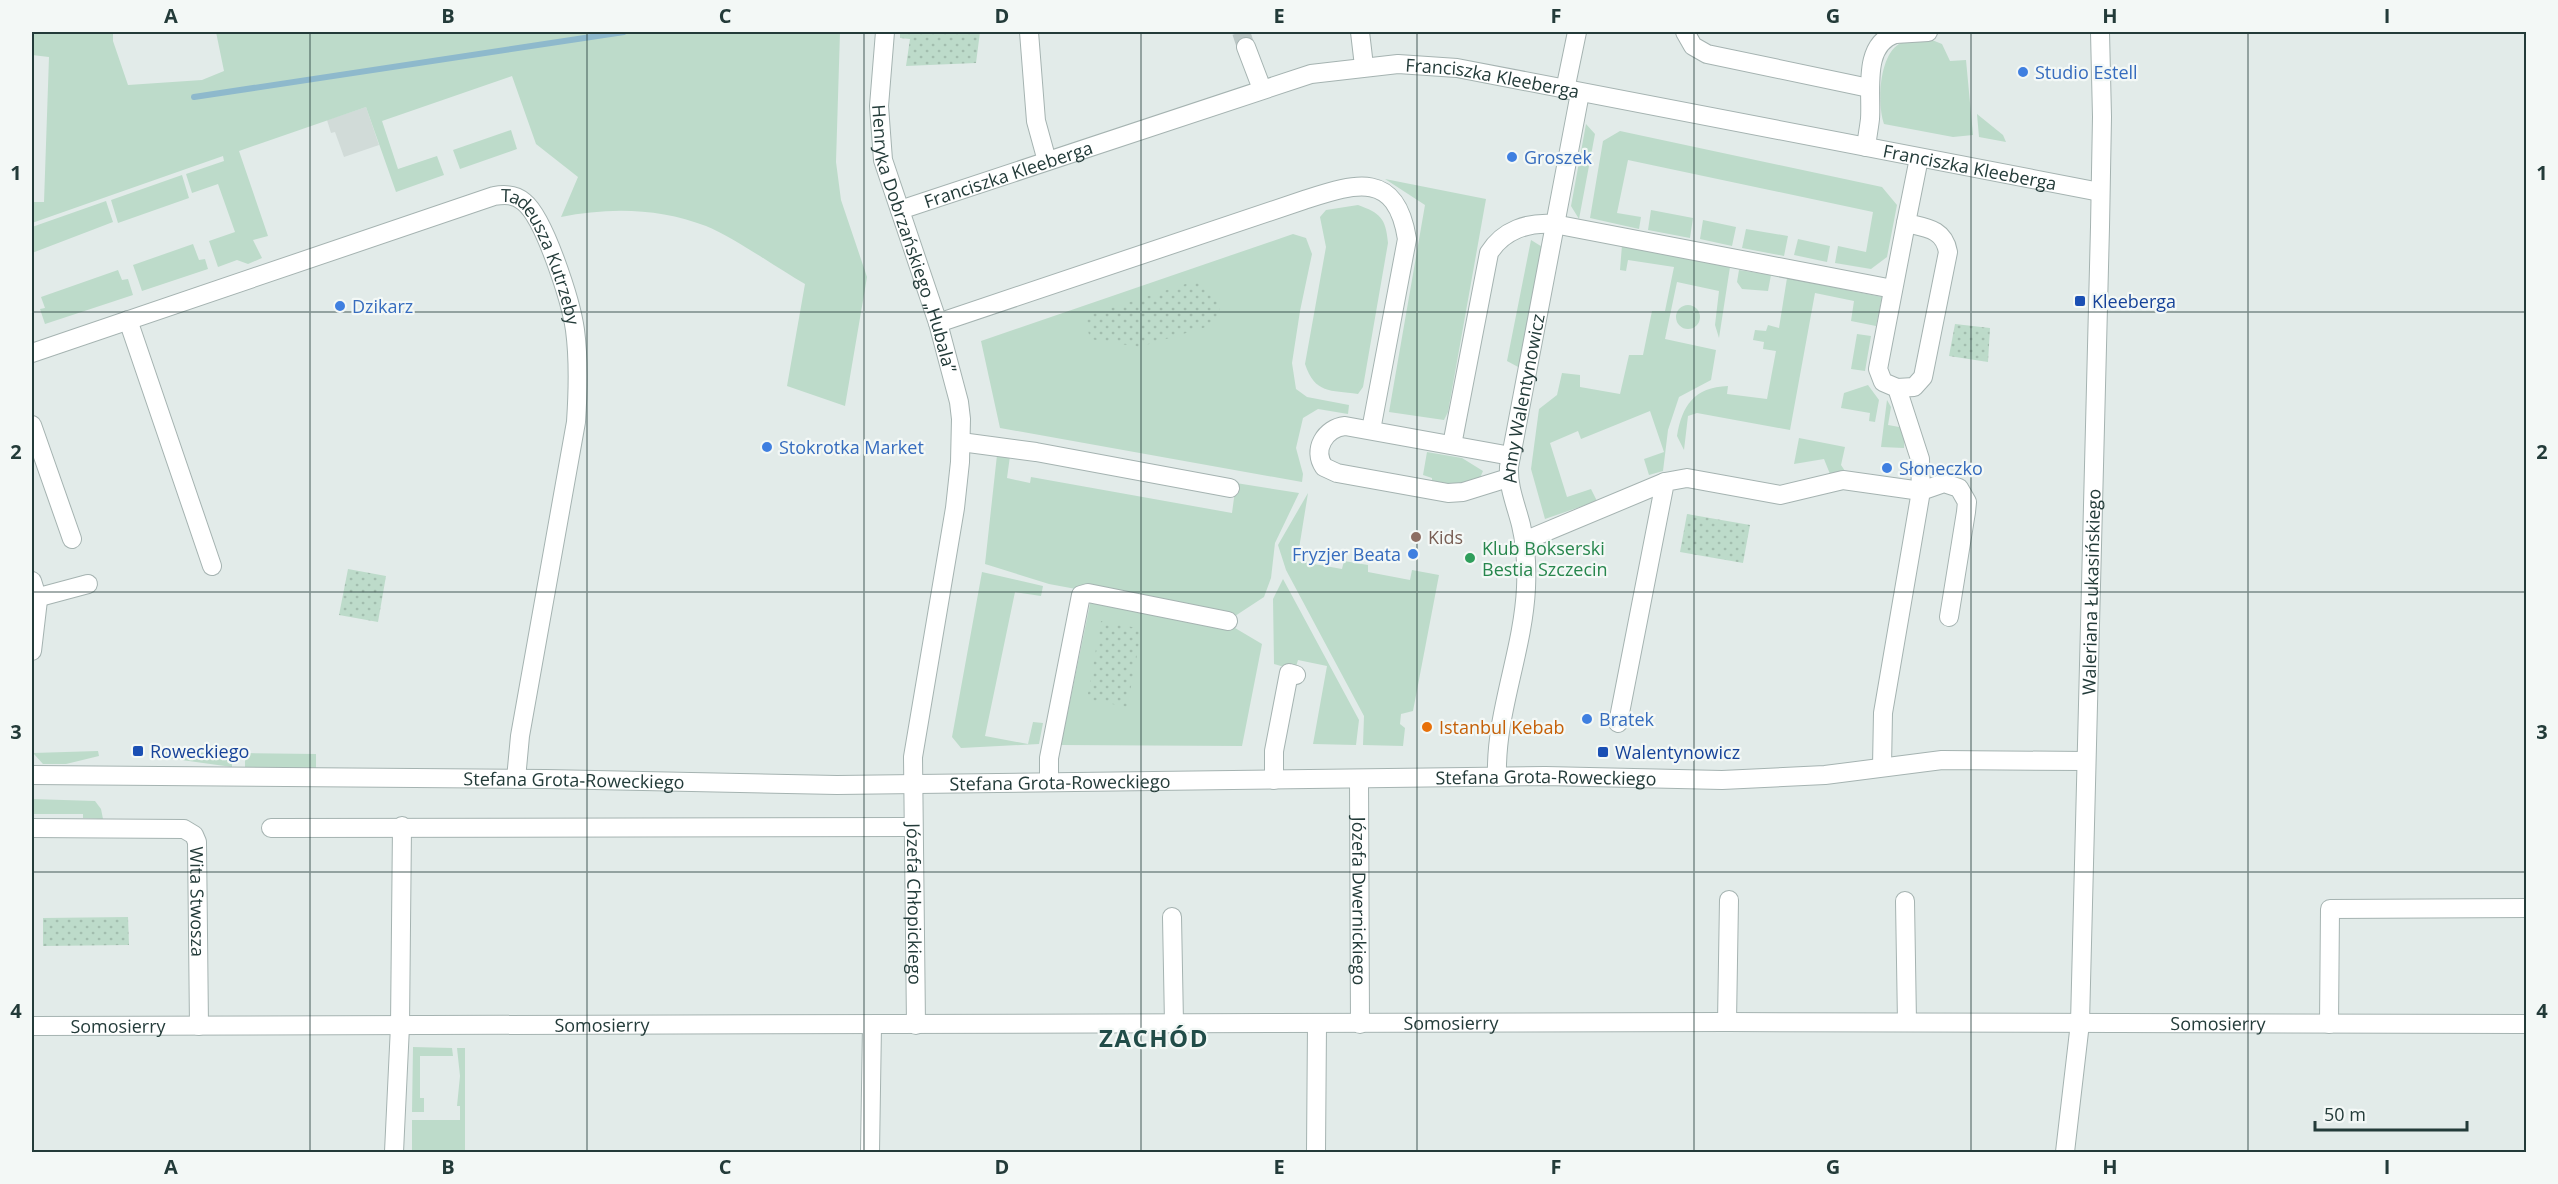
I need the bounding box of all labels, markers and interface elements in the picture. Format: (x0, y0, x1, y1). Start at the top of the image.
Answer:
text: A (164, 2, 178, 29)
text: B (441, 2, 455, 29)
text: C (719, 2, 732, 29)
text: D (995, 2, 1009, 29)
text: E (1273, 2, 1285, 29)
text: F (1551, 2, 1561, 29)
text: G (1826, 2, 1840, 29)
text: H (2102, 2, 2118, 29)
text: I (2384, 2, 2390, 29)
street label: Franciszka Kleeberga (1405, 53, 1581, 103)
place label: Studio Estell (2035, 60, 2138, 84)
marker: Studio Estell (2016, 65, 2030, 79)
street label: Henryka Dobrzańskiego „Hubala” (867, 104, 963, 376)
street label: Franciszka Kleeberga (921, 135, 1096, 213)
street label: Franciszka Kleeberga (1881, 138, 2059, 195)
place label: Groszek (1524, 145, 1592, 169)
marker: Groszek (1505, 150, 1519, 164)
text: 1 (10, 159, 22, 186)
text: 1 (2536, 159, 2548, 186)
street label: Tadeusza Kutrzeby (501, 183, 586, 328)
place label: Kleeberga (2092, 289, 2176, 313)
place label: Dzikarz (352, 294, 413, 318)
marker: Kleeberga (2073, 294, 2087, 308)
marker: Dzikarz (333, 299, 347, 313)
street label: Anny Walentynowicz (1496, 312, 1550, 485)
place label: Stokrotka Market (779, 435, 924, 459)
text: 2 (10, 438, 22, 465)
text: 2 (2536, 438, 2548, 465)
marker: Stokrotka Market (760, 440, 774, 454)
place label: Słoneczko (1899, 456, 1983, 480)
marker: Słoneczko (1880, 461, 1894, 475)
street label: Waleriana Łukasińskiego (2076, 489, 2105, 695)
place label: Kids (1428, 525, 1463, 549)
marker: Kids (1409, 530, 1423, 544)
place label: Klub Bokserski Bestia Szczecin (1482, 536, 1608, 581)
place label: Fryzjer Beata (1292, 542, 1401, 566)
marker: Fryzjer Beata (1406, 547, 1420, 561)
marker: Klub Bokserski Bestia Szczecin (1463, 551, 1477, 565)
place label: Bratek (1599, 707, 1655, 731)
marker: Bratek (1580, 712, 1594, 726)
place label: Istanbul Kebab (1439, 715, 1565, 739)
text: 3 (10, 718, 22, 745)
text: 3 (2536, 718, 2548, 745)
marker: Istanbul Kebab (1420, 720, 1434, 734)
place label: Roweckiego (150, 739, 249, 763)
place label: Walentynowicz (1615, 740, 1740, 764)
marker: Roweckiego (131, 744, 145, 758)
marker: Walentynowicz (1596, 745, 1610, 759)
street label: Stefana Grota-Roweckiego (1435, 764, 1657, 791)
street label: Stefana Grota-Roweckiego (463, 766, 685, 794)
street label: Stefana Grota-Roweckiego (949, 769, 1171, 796)
street label: Józefa Dwernickiego (1347, 815, 1372, 985)
street label: Józefa Chłopickiego (902, 821, 928, 985)
street label: Wita Stwosza (185, 846, 210, 957)
text: 4 (10, 997, 22, 1024)
text: 4 (2536, 997, 2548, 1024)
street label: Somosierry (1403, 1011, 1500, 1035)
street label: Somosierry (2170, 1011, 2267, 1035)
street label: Somosierry (554, 1013, 651, 1037)
street label: Somosierry (70, 1014, 167, 1038)
district label: ZACHÓD (1099, 1021, 1209, 1054)
scale bar (2315, 1094, 2466, 1132)
text: 50 m (2324, 1102, 2366, 1126)
text: A (164, 1153, 178, 1180)
text: B (441, 1153, 455, 1180)
text: C (719, 1153, 732, 1180)
text: D (995, 1153, 1009, 1180)
text: E (1273, 1153, 1285, 1180)
text: F (1551, 1153, 1561, 1180)
text: G (1826, 1153, 1840, 1180)
text: H (2102, 1153, 2118, 1180)
text: I (2384, 1153, 2390, 1180)

